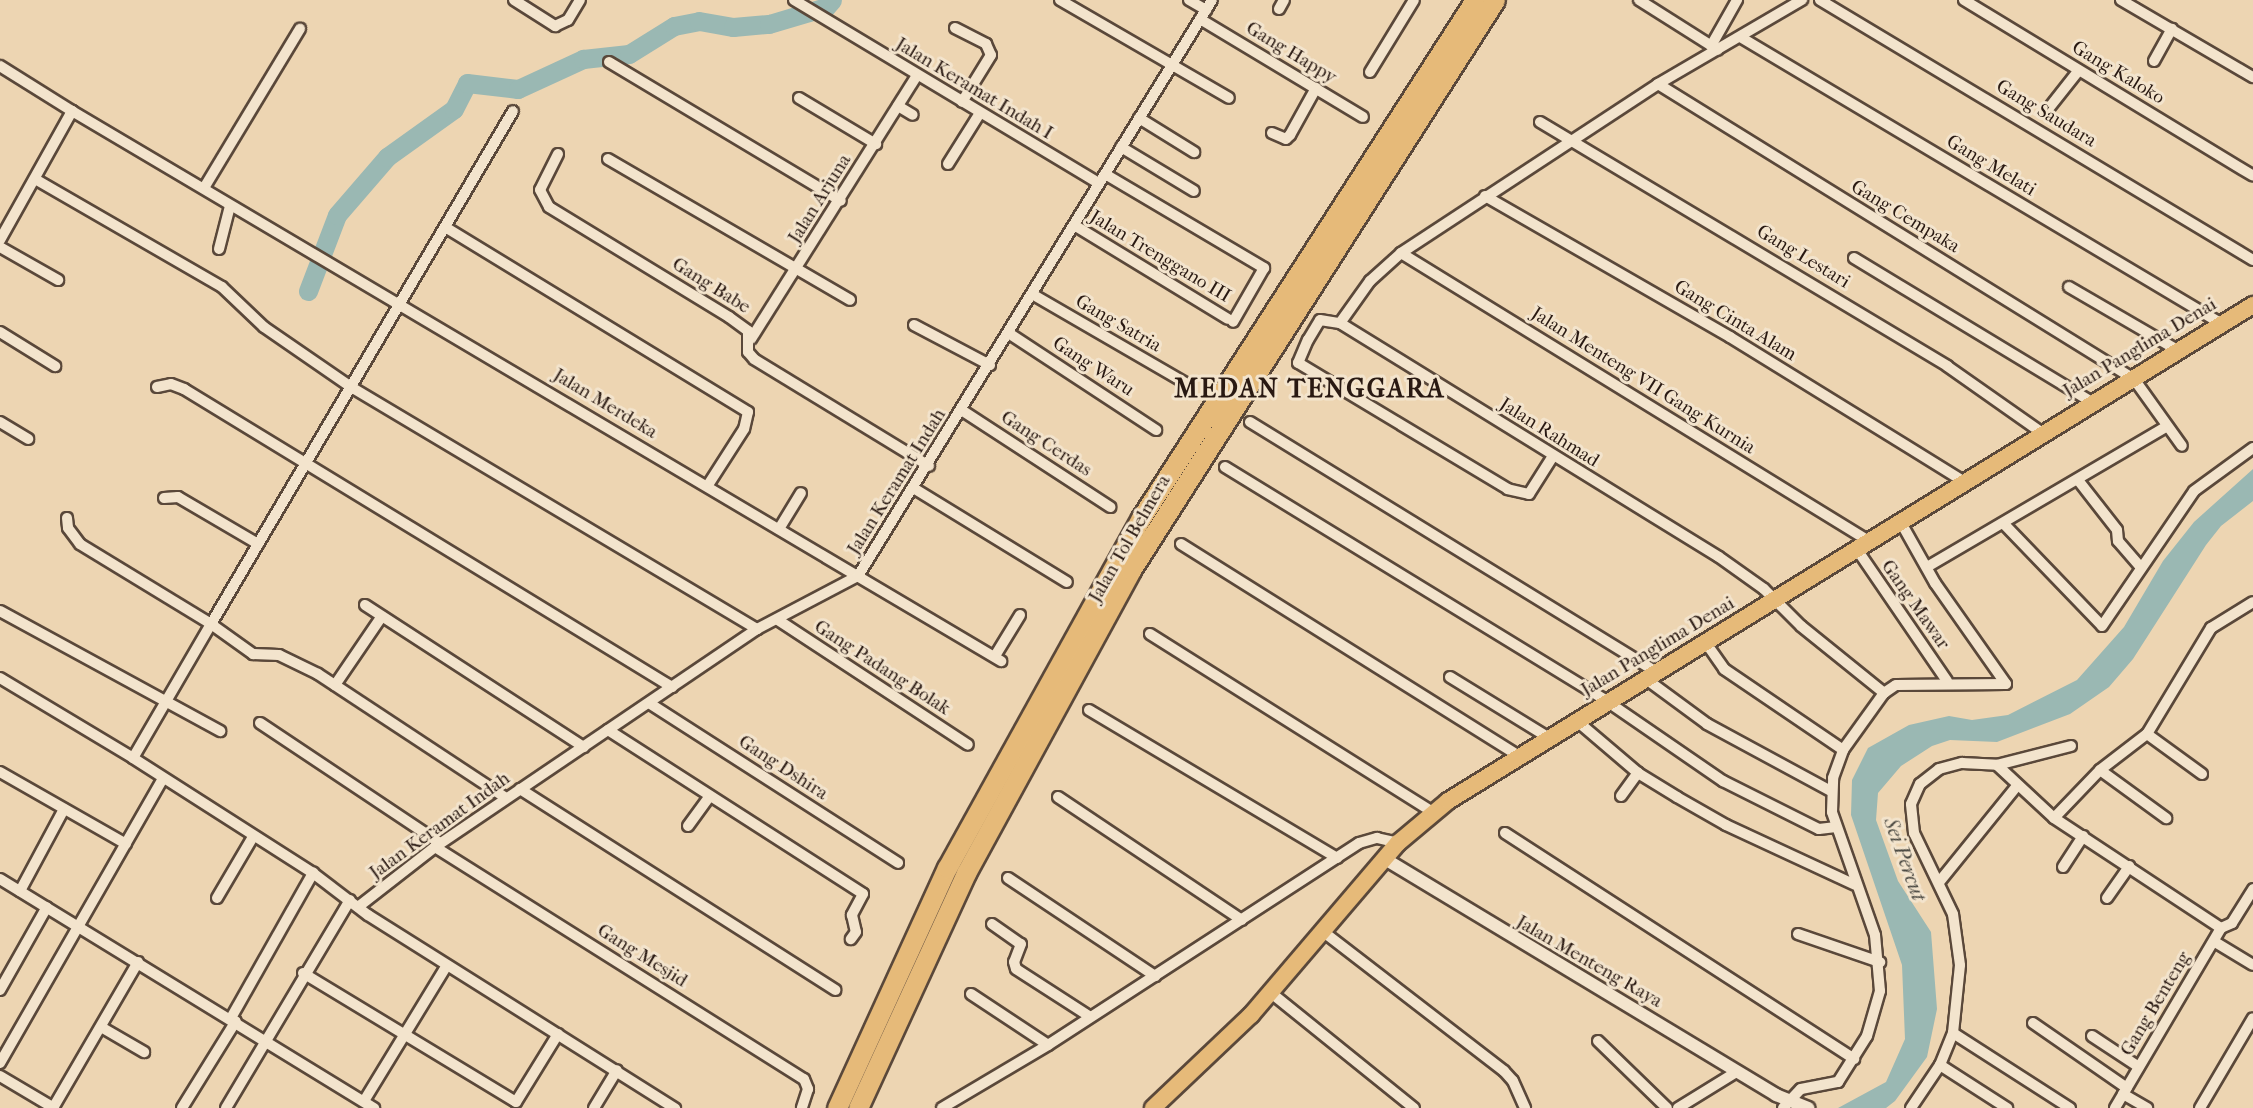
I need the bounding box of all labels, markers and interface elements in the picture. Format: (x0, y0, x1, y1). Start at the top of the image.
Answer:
street label: Gang Happy (1242, 17, 1340, 89)
street label: Jalan Keramat Indah I (891, 33, 1057, 145)
street label: Gang Kaloko (2068, 36, 2168, 110)
street label: Gang Saudara (1992, 75, 2100, 153)
street label: Gang Melati (1942, 130, 2040, 202)
street label: Jalan Arjuna (784, 150, 856, 248)
street label: Gang Cempaka (1846, 176, 1964, 258)
street label: Jalan Trenggano III (1085, 206, 1235, 308)
street label: Gang Lestari (1752, 220, 1854, 294)
street label: Gang Babe (668, 253, 754, 319)
street label: Gang Cinta Alam (1670, 276, 1800, 366)
street label: Gang Satria (1071, 290, 1165, 358)
street label: Jalan Panglima Denai (2059, 293, 2221, 403)
street label: Jalan Menteng VII Gang Kurnia (1527, 302, 1759, 460)
street label: Gang Waru (1048, 332, 1138, 402)
street label: Jalan Merdeka (549, 364, 661, 444)
district label: MEDAN TENGGARA (1176, 373, 1444, 405)
street label: Jalan Rahmad (1495, 393, 1603, 473)
street label: Jalan Keramat Indah (843, 405, 951, 559)
street label: Gang Cerdas (996, 406, 1096, 482)
street label: Jalan Tol Belmera (1084, 471, 1176, 607)
street label: Gang Mawar (1876, 556, 1954, 654)
street label: Jalan Panglima Denai (1577, 592, 1739, 702)
street label: Gang Padang Bolak (810, 616, 954, 720)
street label: Gang Dshira (734, 731, 832, 805)
street label: Jalan Keramat Indah (365, 767, 515, 885)
water label: Sei Percut (1878, 814, 1932, 904)
street label: Jalan Menteng Raya (1512, 911, 1666, 1013)
street label: Gang Mesjid (593, 919, 691, 993)
street label: Gang Benteng (2116, 948, 2196, 1060)

